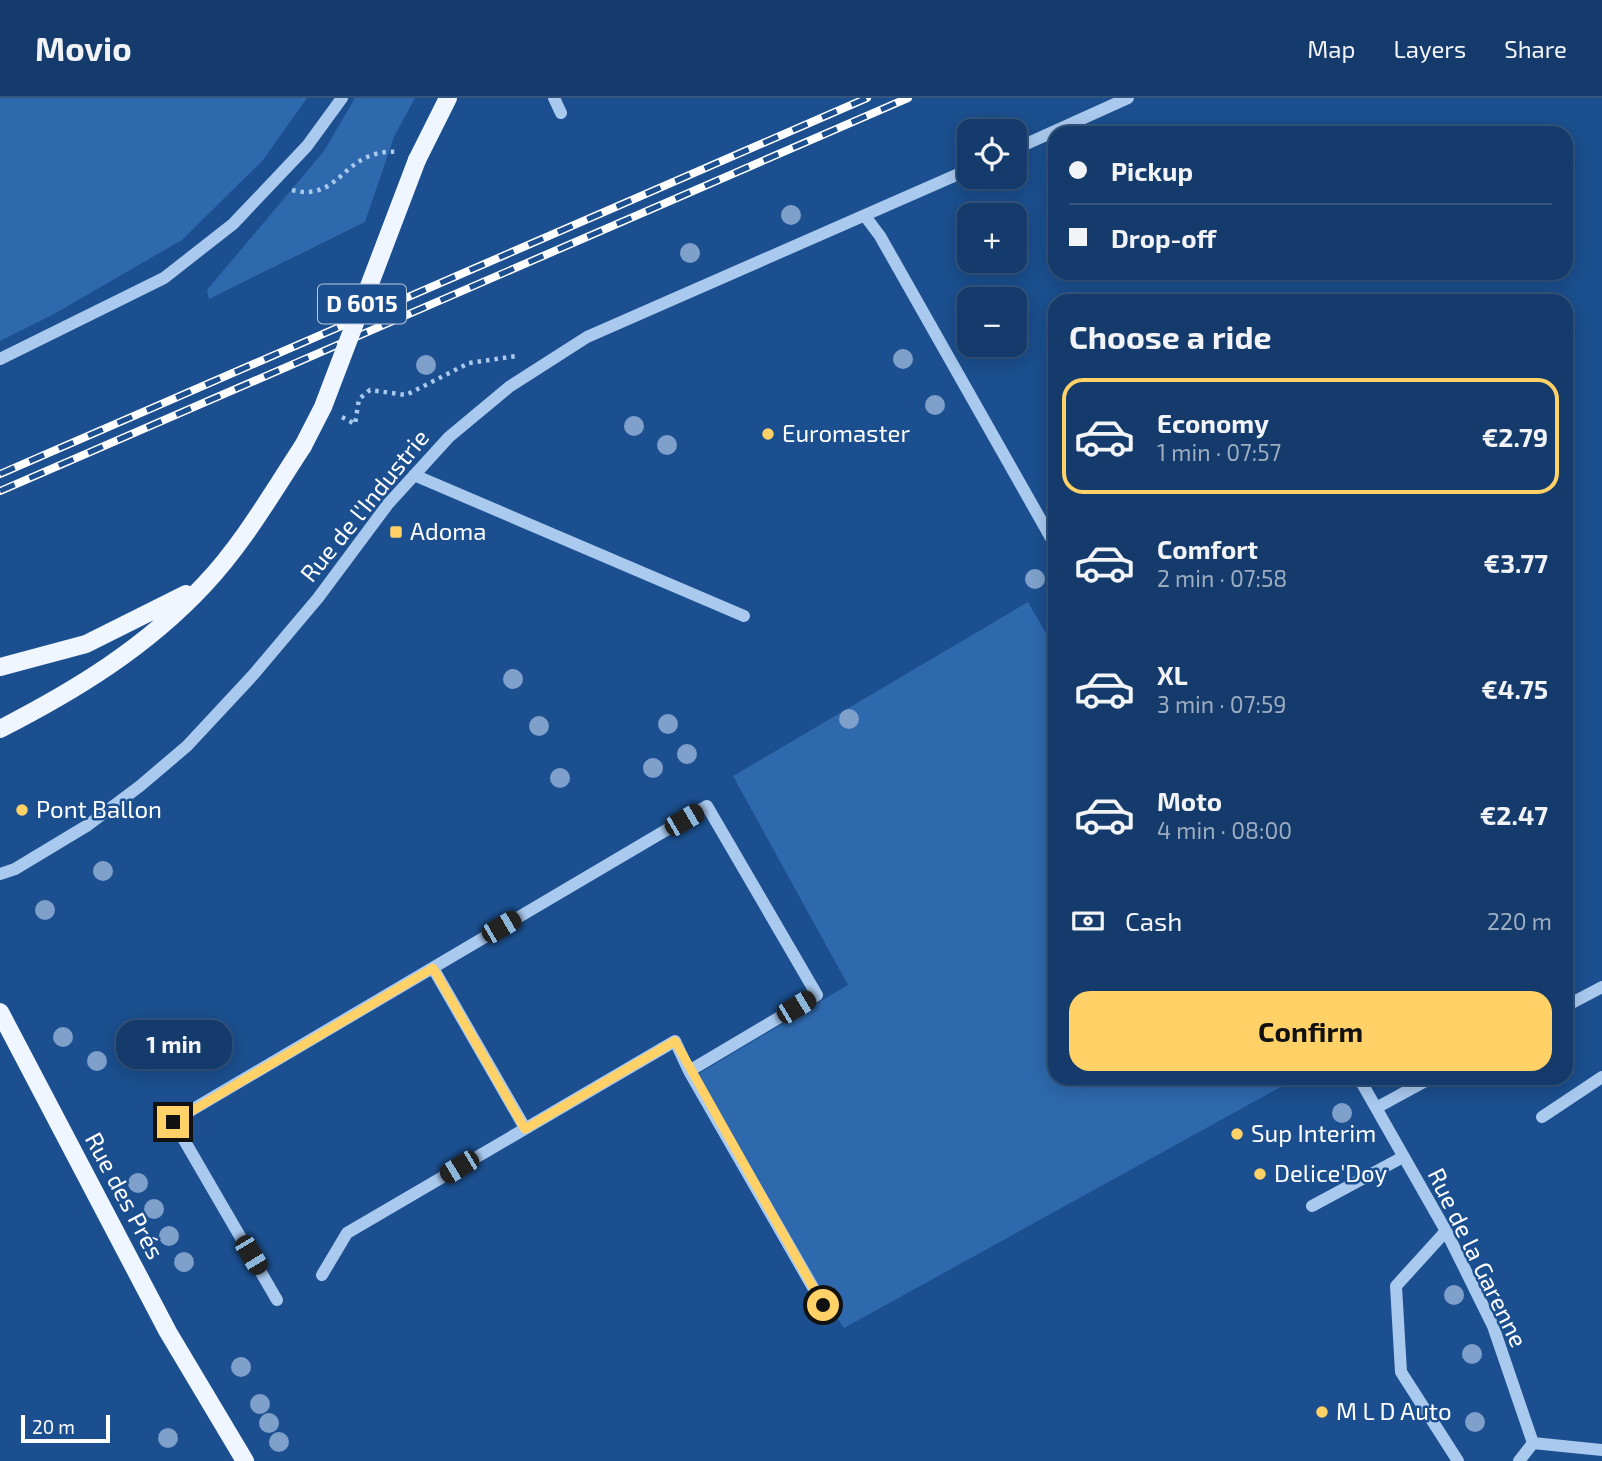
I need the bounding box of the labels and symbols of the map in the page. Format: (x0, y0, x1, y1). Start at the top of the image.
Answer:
road number: D 6015 (318, 284, 406, 324)
place label: Euromaster (782, 418, 910, 447)
street label: Rue de l'Industrie (293, 423, 434, 587)
marker: Euromaster (760, 426, 776, 442)
place label: Adoma (410, 516, 487, 545)
marker: Adoma (388, 524, 404, 540)
place label: Pont Ballon (36, 794, 162, 823)
car (661, 800, 708, 840)
marker: Pont Ballon (14, 802, 30, 818)
car (478, 907, 525, 947)
car (773, 987, 820, 1027)
callout: 1 min (115, 1020, 231, 1070)
route end (157, 1106, 189, 1138)
place label: Sup Interim (1251, 1118, 1376, 1147)
marker: Sup Interim (1229, 1126, 1245, 1142)
street label: Rue des Prés (80, 1127, 171, 1264)
car (436, 1147, 483, 1187)
place label: Delice'Doy (1274, 1158, 1388, 1187)
street label: Rue de la Garenne (1422, 1163, 1534, 1352)
marker: Delice'Doy (1252, 1166, 1268, 1182)
car (232, 1232, 271, 1278)
route start (807, 1289, 839, 1321)
place label: M L D Auto (1336, 1396, 1452, 1425)
marker: M L D Auto (1314, 1404, 1330, 1420)
scale bar (21, 1412, 110, 1444)

